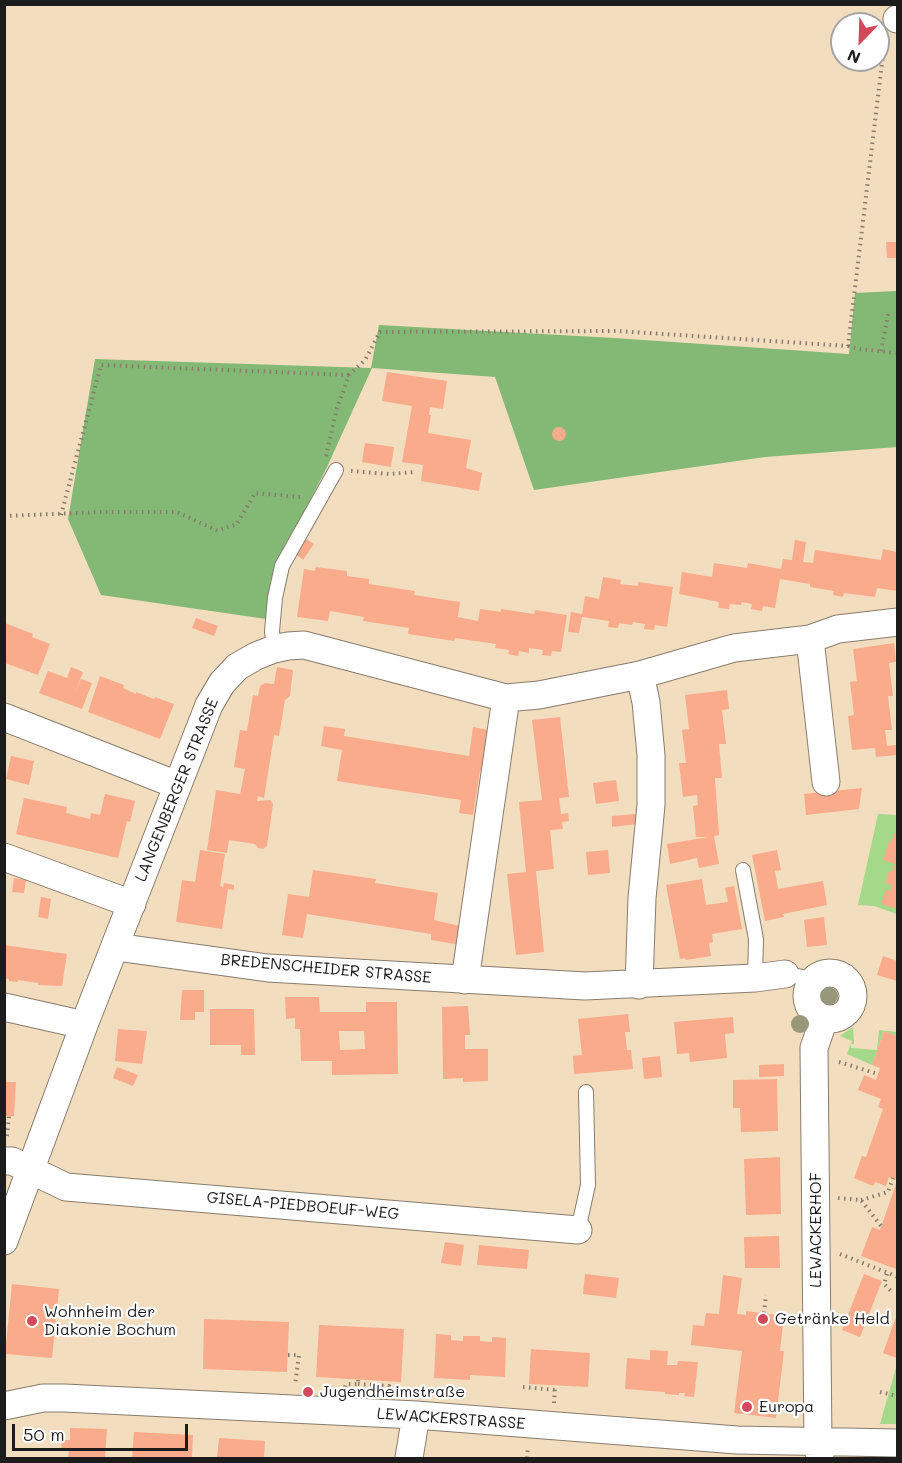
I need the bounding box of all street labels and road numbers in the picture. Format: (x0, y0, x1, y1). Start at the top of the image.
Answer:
street label: LANGENBERGER STRASSE (131, 695, 223, 885)
street label: BREDENSCHEIDER STRASSE (220, 950, 432, 988)
street label: LEWACKERHOF (806, 1172, 826, 1288)
street label: GISELA-PIEDBOEUF-WEG (206, 1188, 400, 1224)
street label: LEWACKERSTRASSE (376, 1404, 526, 1434)

